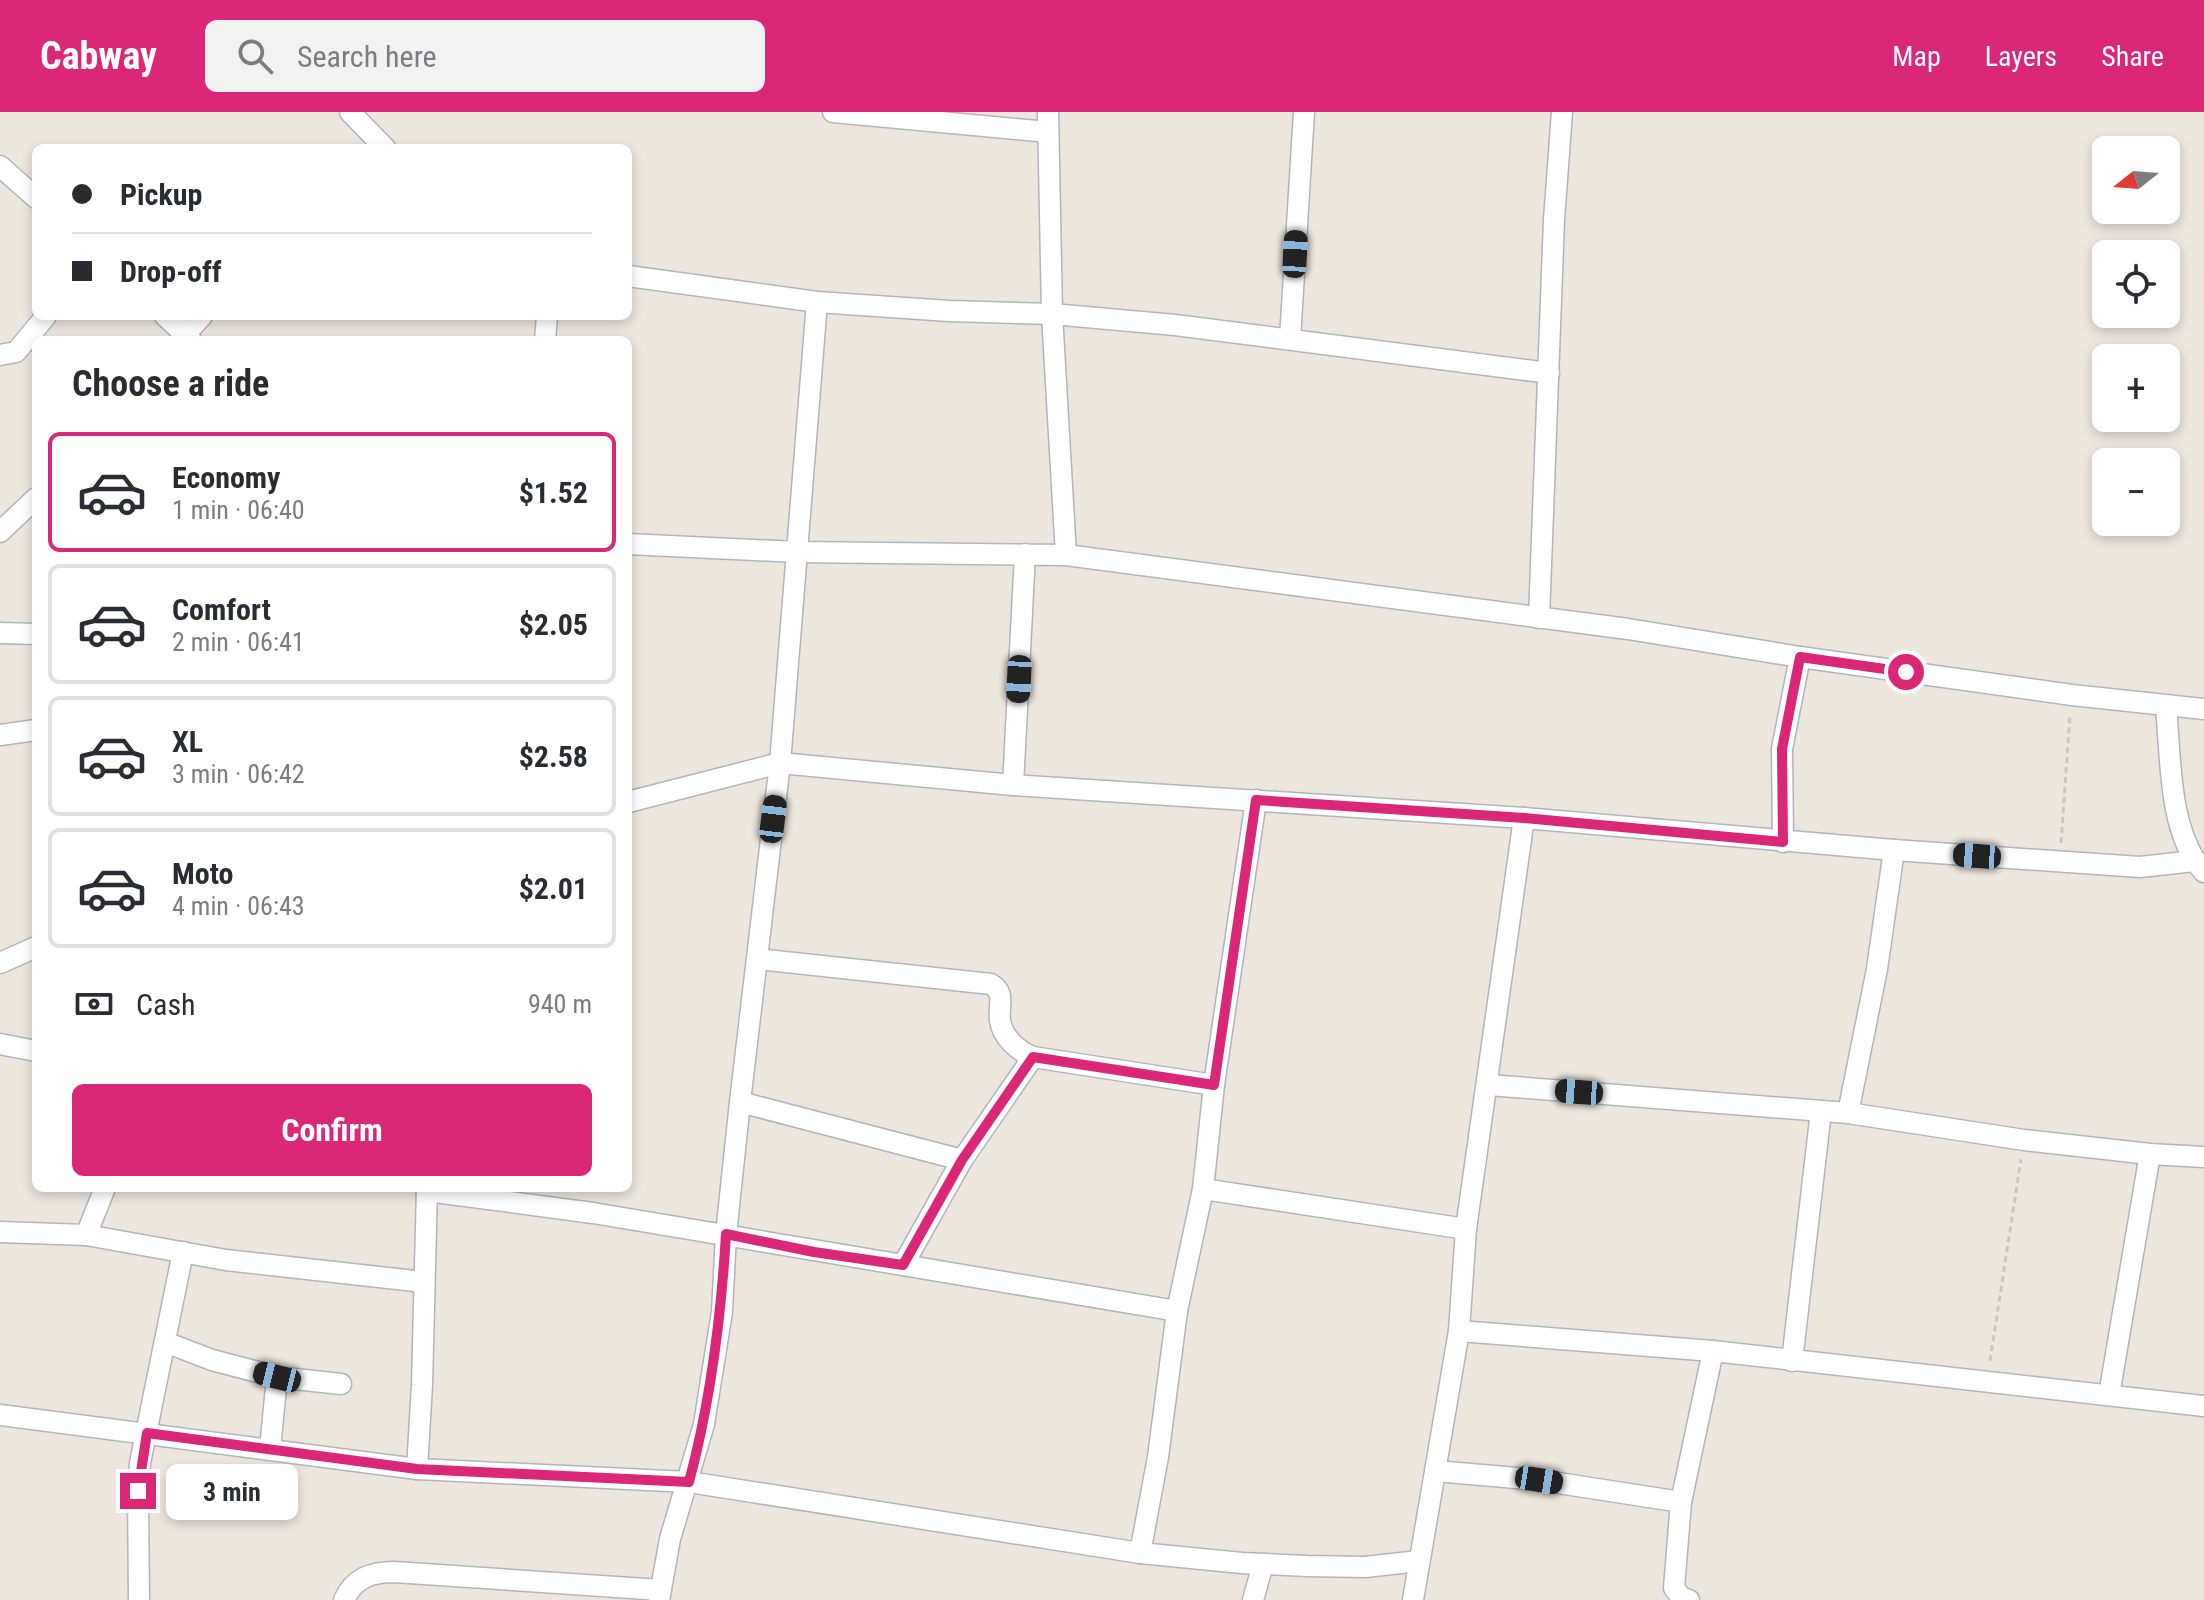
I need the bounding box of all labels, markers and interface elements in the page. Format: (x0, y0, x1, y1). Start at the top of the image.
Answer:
search box (205, 20, 765, 92)
text: Cabway (40, 34, 157, 78)
icon: search (233, 34, 277, 78)
text: Search here (297, 39, 437, 74)
text: Map (1892, 40, 1941, 73)
text: Layers (1985, 40, 2057, 73)
text: Share (2101, 40, 2164, 73)
north arrow (2092, 136, 2180, 224)
map controls (2092, 136, 2180, 536)
text: Pickup (120, 177, 202, 212)
car (1282, 229, 1308, 279)
button: locate (2092, 240, 2180, 328)
text: Drop-off (120, 254, 222, 289)
button: + (2092, 344, 2180, 432)
text: Choose a ride (72, 363, 269, 405)
button: − (2092, 448, 2180, 536)
icon: car (76, 456, 148, 528)
text: Economy (172, 460, 280, 495)
text: $1.52 (519, 475, 588, 510)
text: 1 min · 06:40 (172, 495, 305, 525)
icon: car (76, 588, 148, 660)
text: Comfort (172, 592, 271, 627)
text: $2.05 (519, 607, 588, 642)
text: 2 min · 06:41 (172, 627, 305, 657)
car (1006, 654, 1032, 704)
route start (1888, 654, 1924, 690)
icon: car (76, 720, 148, 792)
text: XL (172, 724, 203, 759)
text: $2.58 (519, 739, 588, 774)
text: 3 min · 06:42 (172, 759, 305, 789)
car (758, 794, 788, 844)
car (1952, 842, 2002, 870)
icon: car (76, 852, 148, 924)
text: Moto (172, 856, 233, 891)
text: $2.01 (519, 871, 588, 906)
text: 4 min · 06:43 (172, 891, 305, 921)
icon: cash (72, 982, 116, 1026)
text: Cash (136, 987, 196, 1022)
text: 940 m (528, 989, 592, 1019)
car (1554, 1078, 1604, 1106)
button: Confirm (72, 1084, 592, 1176)
car (251, 1360, 303, 1394)
callout: 3 min (166, 1463, 298, 1519)
car (1513, 1464, 1565, 1496)
route end (120, 1473, 156, 1509)
text: 3 min (203, 1477, 261, 1507)

